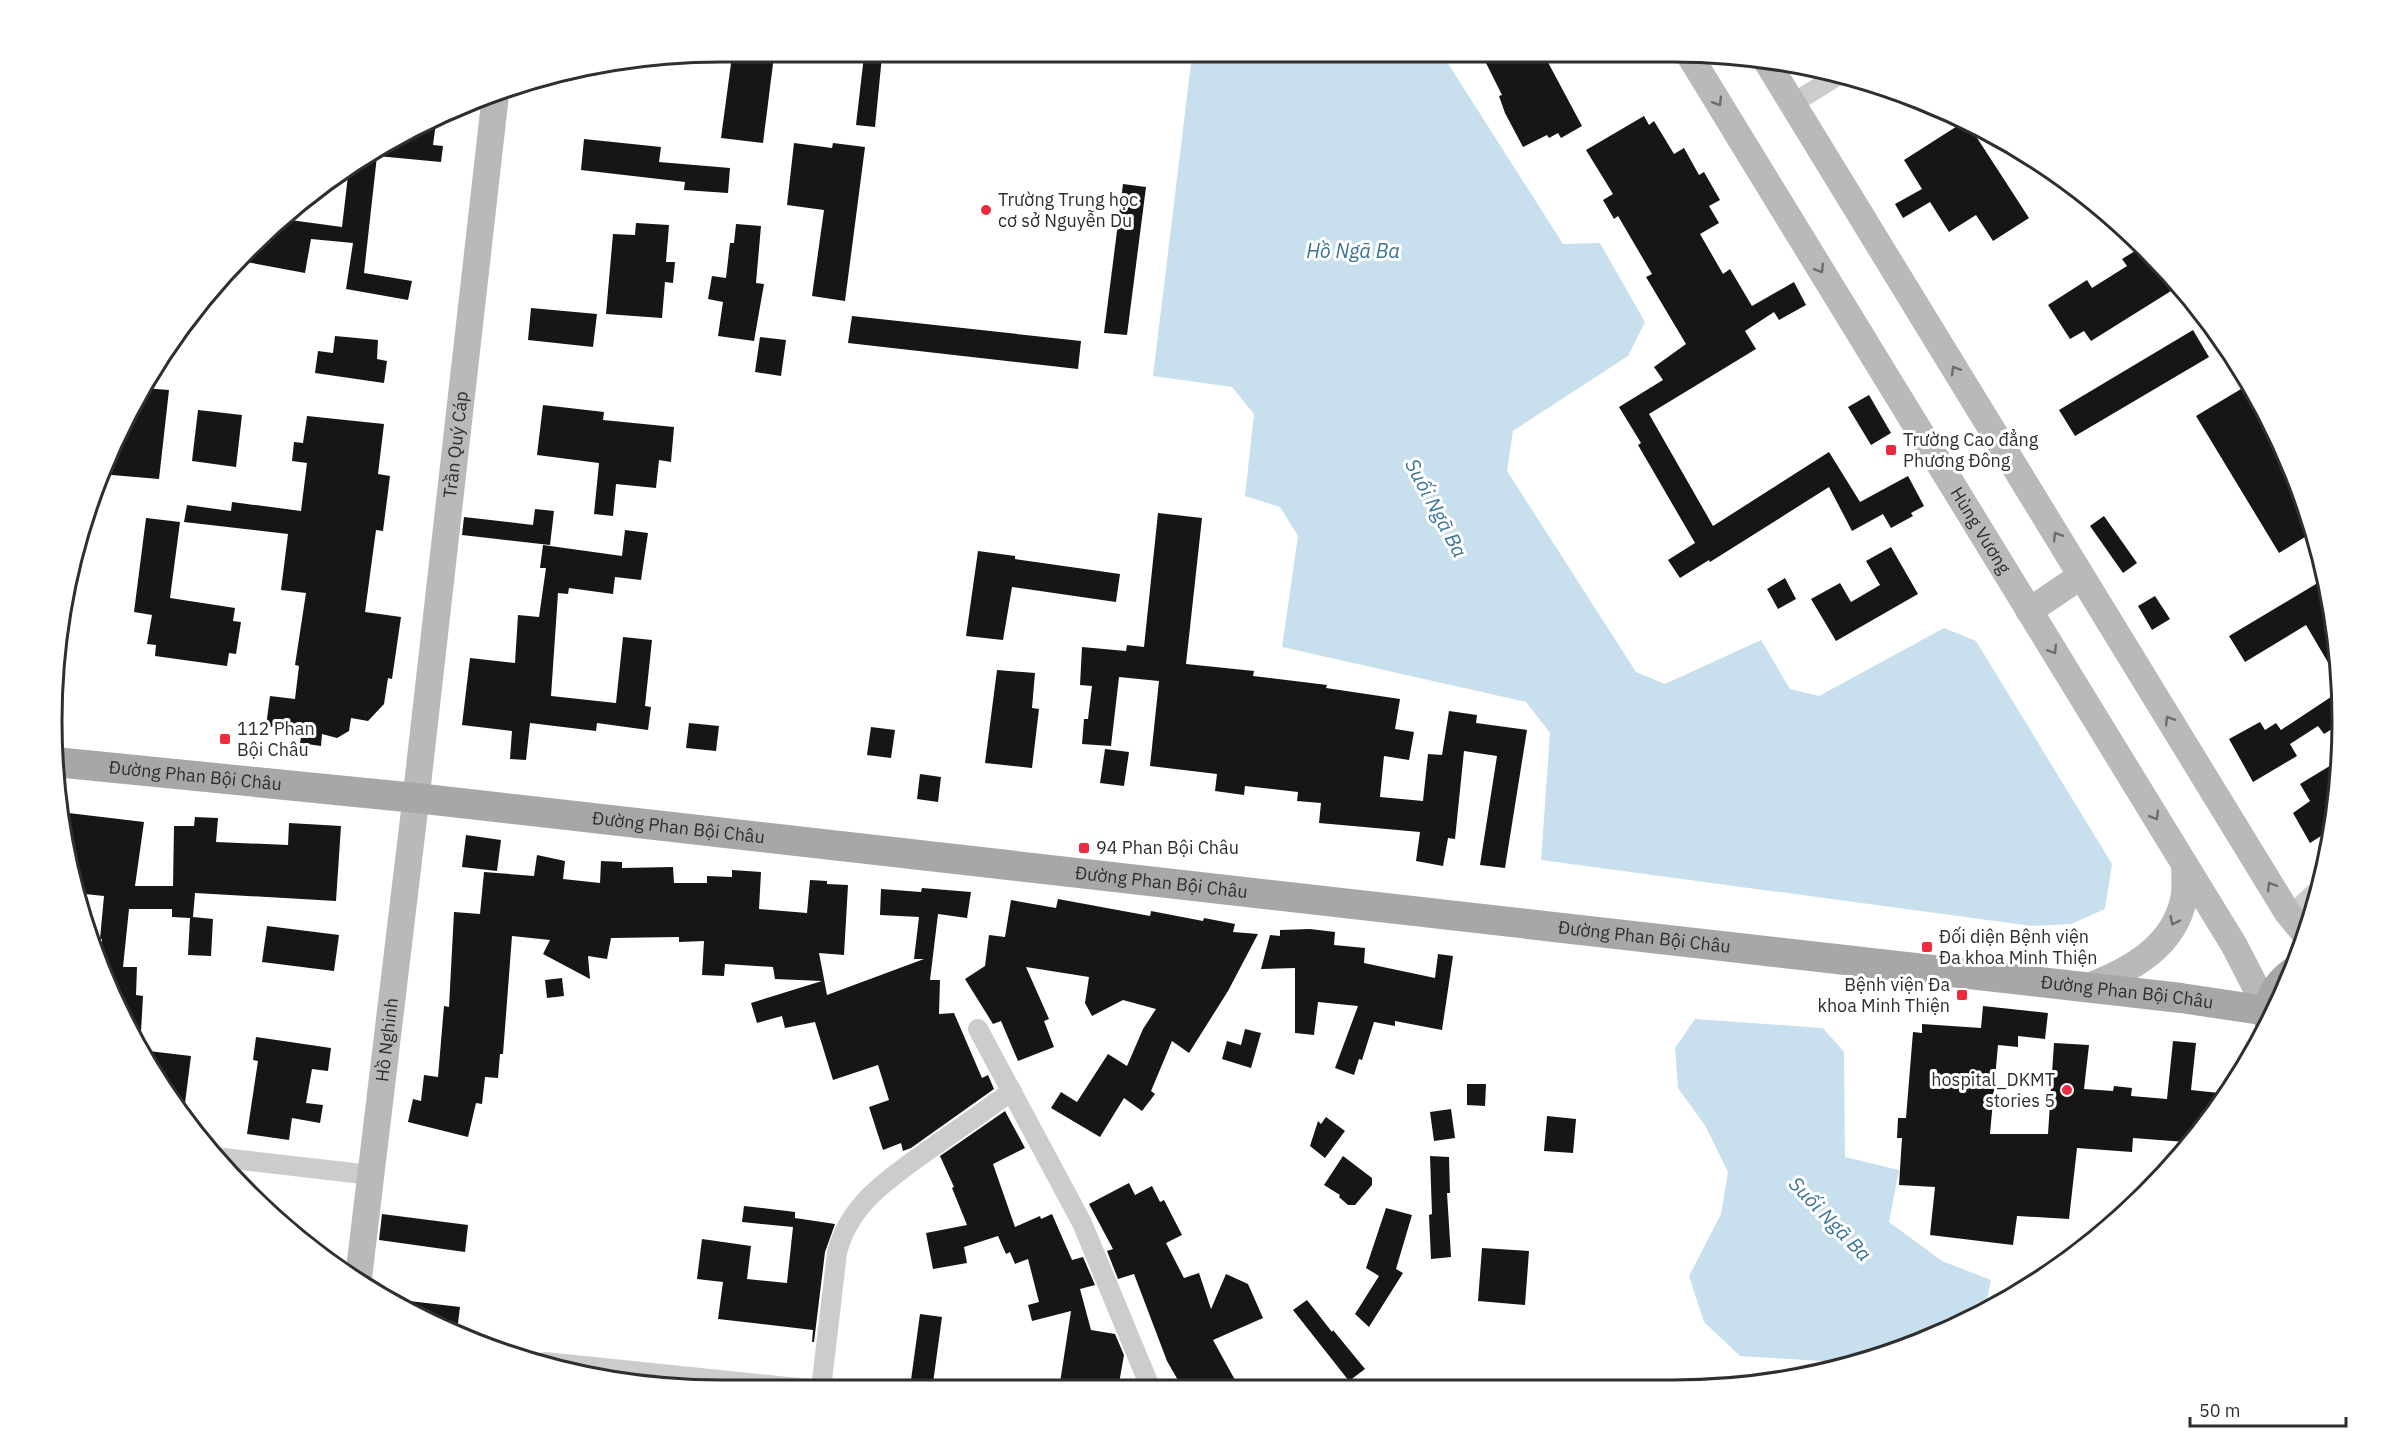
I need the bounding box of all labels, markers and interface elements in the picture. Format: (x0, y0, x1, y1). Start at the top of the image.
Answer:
one-way arrow (1711, 96, 1722, 107)
place label: Trường Trung học cơ sở Nguyễn Du (998, 188, 1138, 232)
marker: Trường Trung học cơ sở Nguyễn Du (979, 203, 993, 217)
water label: Hồ Ngã Ba (1306, 237, 1400, 264)
one-way arrow (1813, 263, 1824, 273)
one-way arrow (1950, 366, 1962, 376)
street label: Trần Quý Cáp (438, 390, 473, 499)
place label: Trường Cao đẳng Phương Đông (1903, 428, 2039, 472)
marker: Trường Cao đẳng Phương Đông (1884, 443, 1898, 457)
water label: Suối Ngã Ba (1399, 454, 1474, 562)
street label: Hùng Vương (1945, 483, 2016, 578)
one-way arrow (2052, 532, 2064, 542)
one-way arrow (2046, 644, 2058, 654)
one-way arrow (2165, 716, 2177, 726)
place label: 112 Phan Bội Châu (237, 717, 315, 761)
marker: 112 Phan Bội Châu (218, 732, 232, 746)
street label: Đường Phan Bội Châu (108, 755, 283, 796)
street label: Đường Phan Bội Châu (591, 806, 766, 848)
one-way arrow (2148, 810, 2160, 820)
place label: 94 Phan Bội Châu (1096, 836, 1239, 859)
marker: 94 Phan Bội Châu (1077, 841, 1091, 855)
street label: Đường Phan Bội Châu (1074, 861, 1249, 903)
one-way arrow (2267, 882, 2279, 892)
street label: Đường Phan Bội Châu (1557, 915, 1732, 958)
one-way arrow (2170, 915, 2182, 926)
place label: Đối diện Bệnh viện Đa khoa Minh Thiện (1939, 925, 2098, 969)
marker: Đối diện Bệnh viện Đa khoa Minh Thiện (1920, 940, 1934, 954)
street label: Đường Phan Bội Châu (2040, 970, 2215, 1014)
place label: Bệnh viện Đa khoa Minh Thiện (1817, 973, 1950, 1017)
marker: Bệnh viện Đa khoa Minh Thiện (1955, 988, 1969, 1002)
street label: Hồ Nghinh (370, 996, 403, 1083)
place label: hospital_DKMT stories 5 (1931, 1068, 2055, 1112)
marker: hospital_DKMT stories 5 (2060, 1083, 2074, 1097)
water label: Suối Ngã Ba (1783, 1170, 1878, 1267)
scale bar (2190, 1390, 2346, 1428)
text: 50 m (2199, 1399, 2241, 1422)

